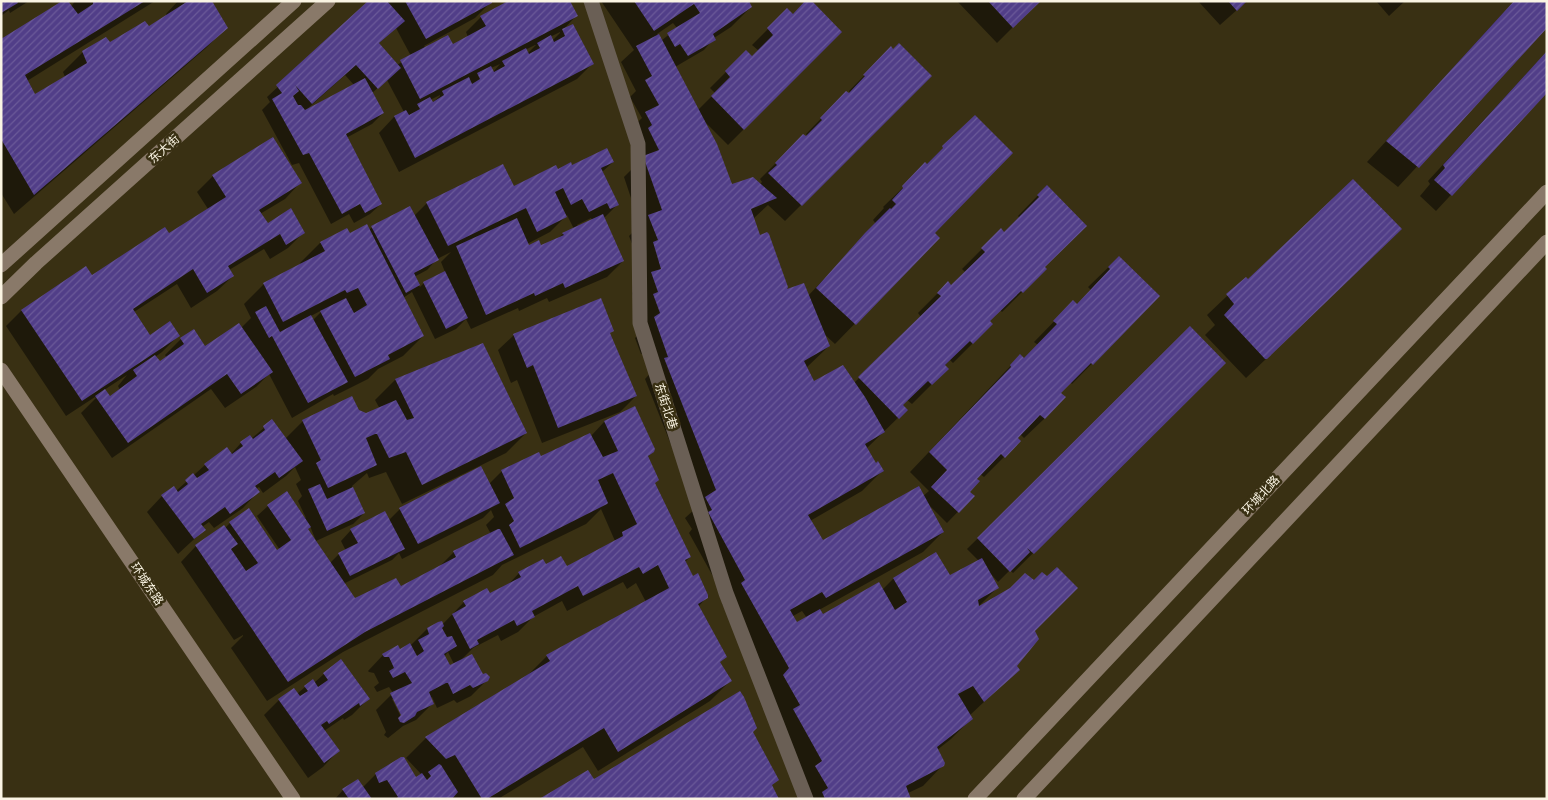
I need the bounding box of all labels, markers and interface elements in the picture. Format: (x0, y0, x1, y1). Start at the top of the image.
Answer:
street label: 东大街 (145, 131, 183, 167)
street label: 东街北巷 (651, 381, 681, 431)
street label: 环城北路 (1239, 472, 1283, 518)
street label: 环城东路 (127, 560, 167, 608)

